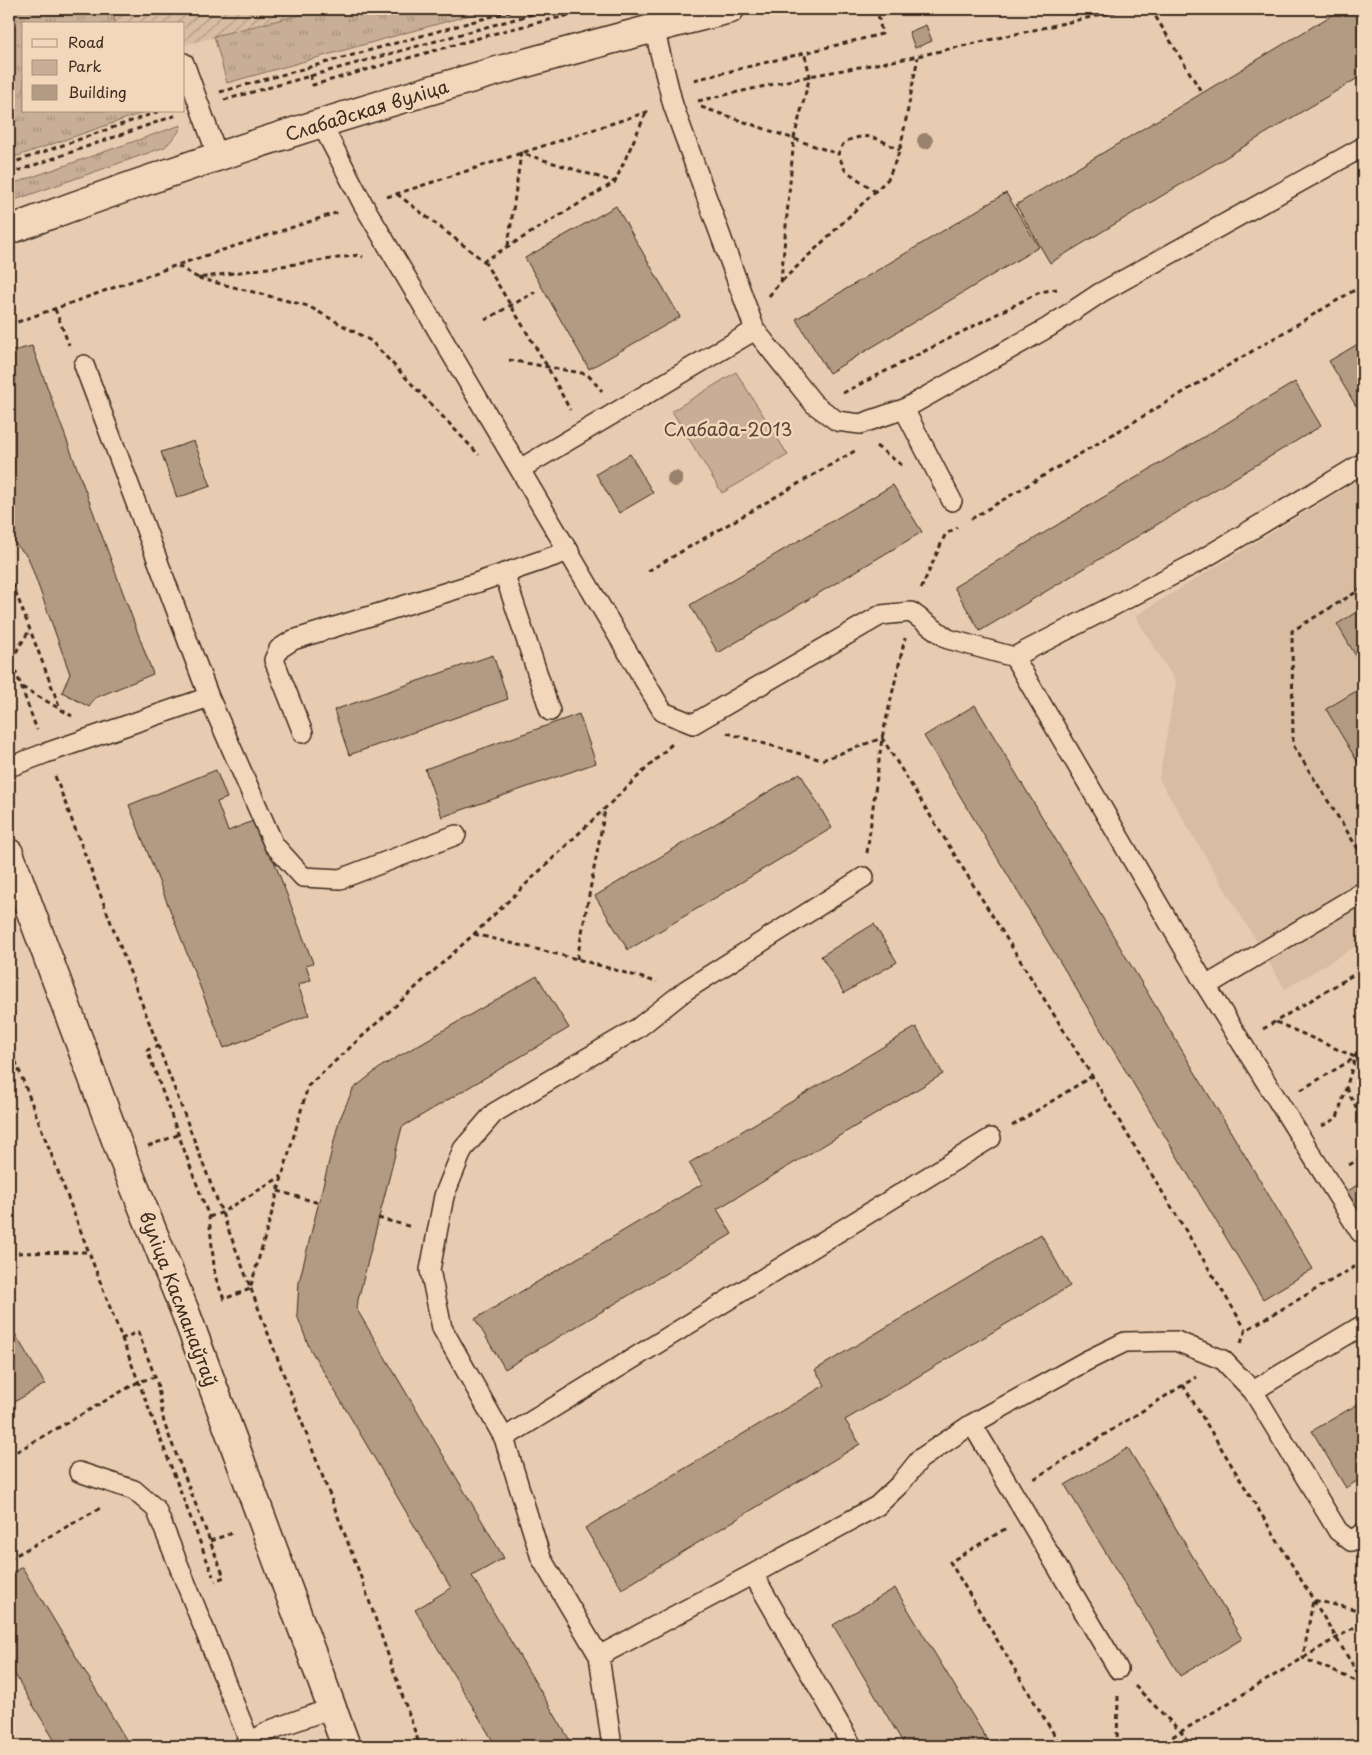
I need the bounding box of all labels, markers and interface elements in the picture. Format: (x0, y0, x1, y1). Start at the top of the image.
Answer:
legend (22, 22, 185, 112)
text: Road (68, 30, 104, 53)
text: Park (68, 54, 102, 77)
street label: Слабадская вуліца (282, 72, 452, 147)
text: Building (68, 80, 127, 103)
park label: Слабада-2013 (664, 415, 792, 442)
street label: вуліца Касманаўтаў (133, 1207, 225, 1390)

